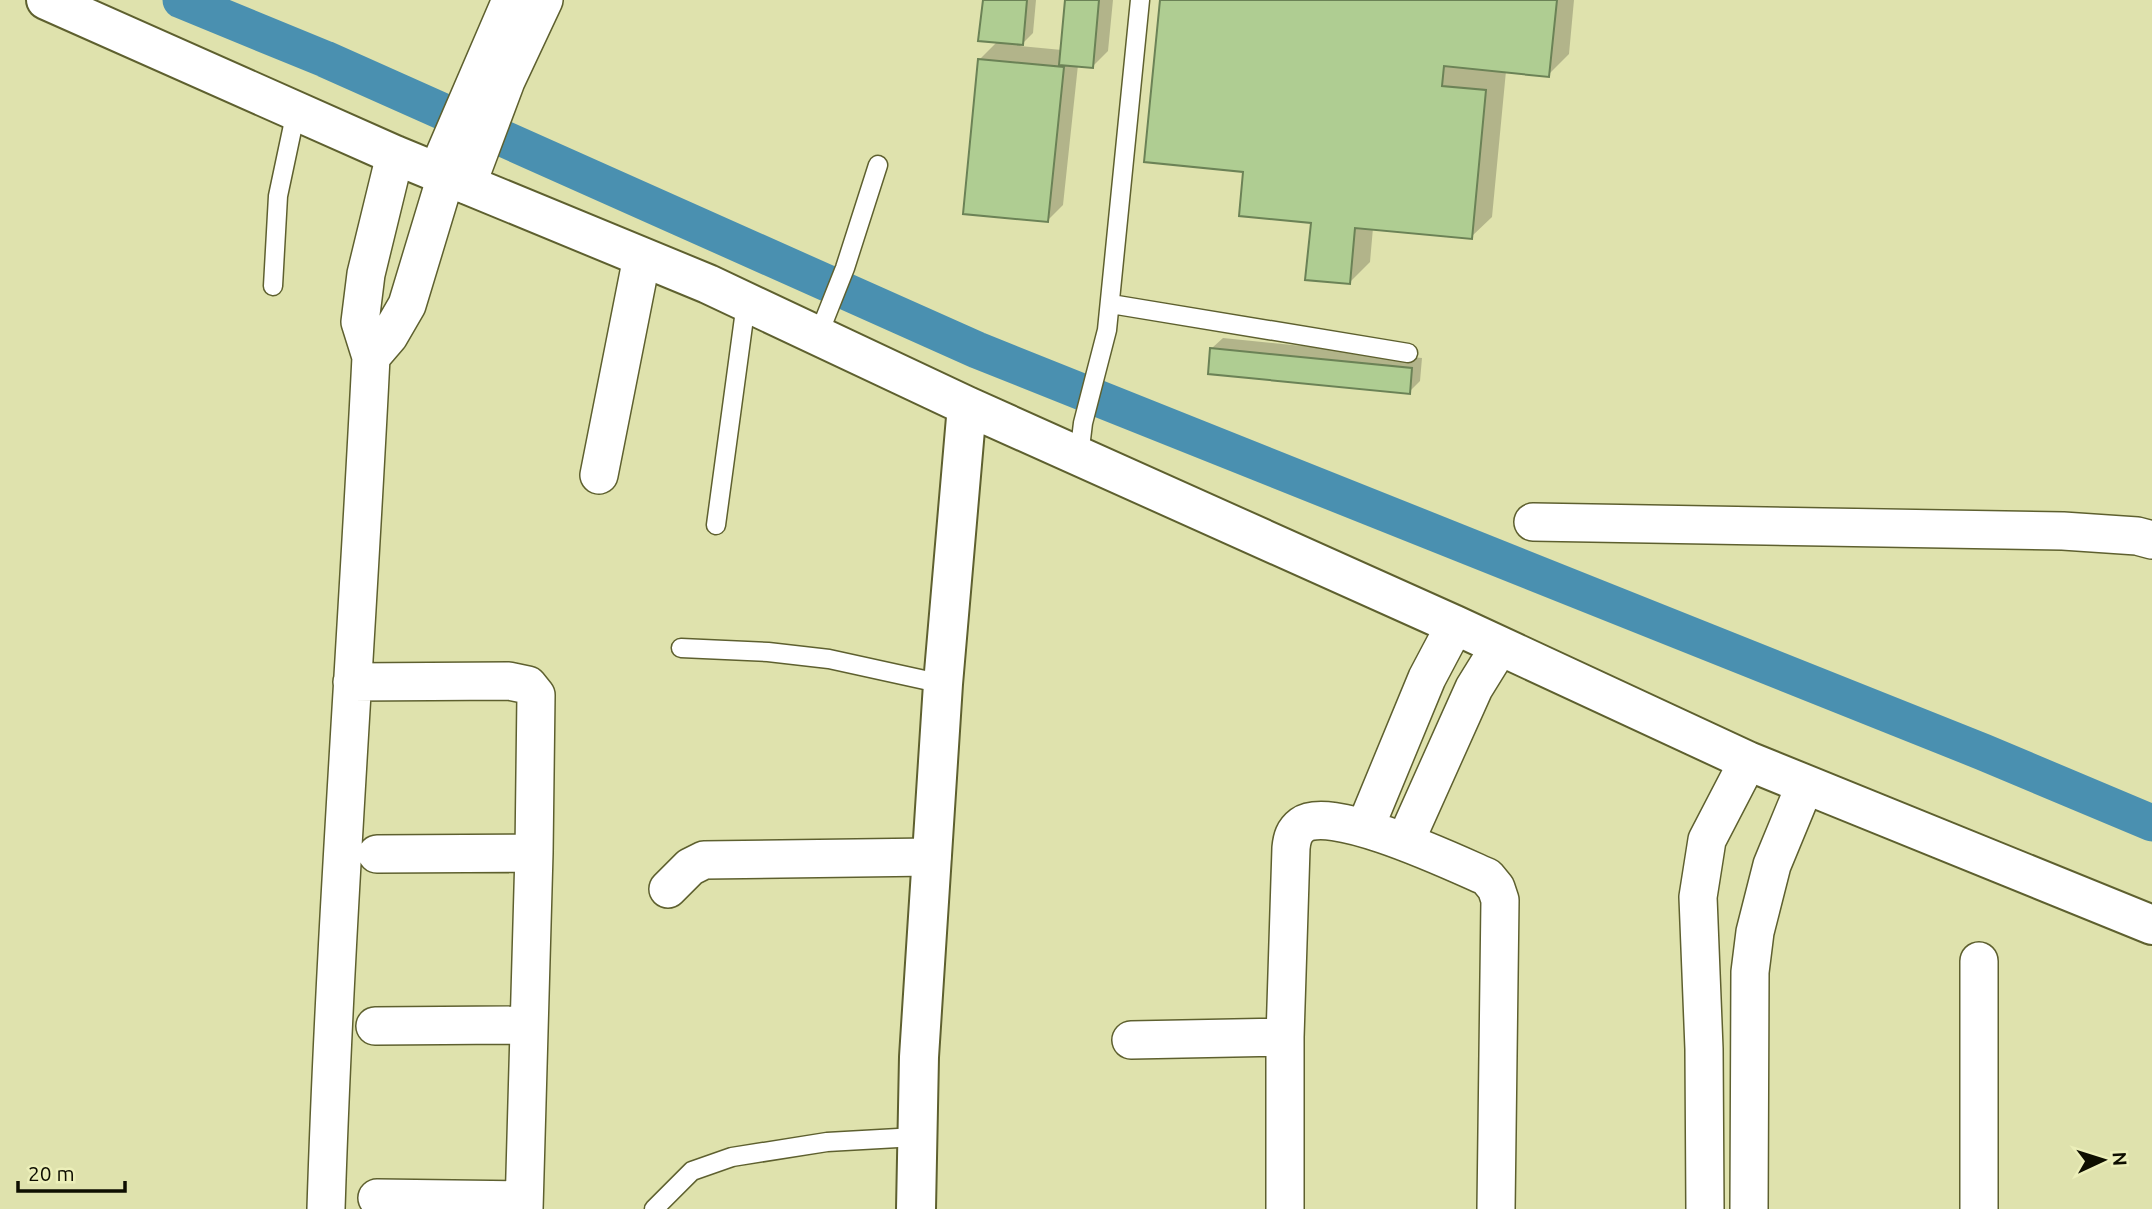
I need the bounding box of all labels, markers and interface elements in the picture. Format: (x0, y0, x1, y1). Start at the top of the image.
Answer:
north arrow (2068, 1125, 2138, 1195)
scale bar (18, 1150, 124, 1194)
text: N (2108, 1151, 2131, 1167)
text: 20 m (28, 1161, 75, 1185)

